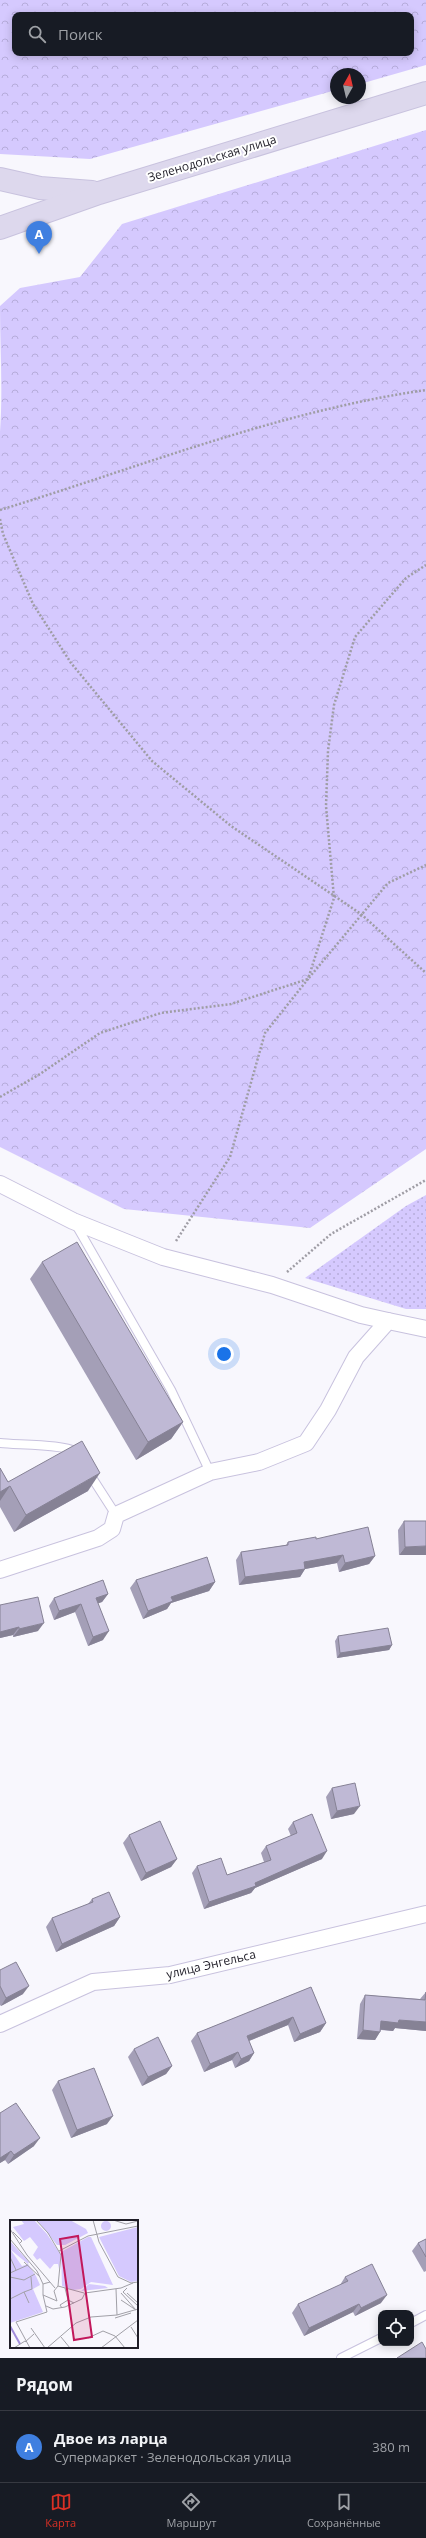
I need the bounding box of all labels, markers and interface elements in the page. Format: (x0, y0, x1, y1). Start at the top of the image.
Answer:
search box (12, 12, 414, 56)
icon: search (26, 23, 48, 45)
text: Поиск (58, 24, 102, 44)
north arrow (330, 68, 366, 104)
street label: Зеленодольская улица (146, 130, 278, 186)
pin: A (26, 221, 52, 254)
your location (214, 1344, 234, 1364)
street label: улица Энгельса (165, 1945, 257, 1983)
inset map (10, 2220, 138, 2348)
map controls (378, 2310, 414, 2346)
button: locate (378, 2310, 414, 2346)
text: Рядом (16, 2373, 73, 2396)
text: Двое из ларца (54, 2428, 168, 2448)
text: A (25, 2438, 33, 2456)
text: 380 m (372, 2438, 410, 2456)
text: Супермаркет · Зеленодольская улица (54, 2448, 291, 2466)
tab: Карта (45, 2491, 76, 2530)
tab: Маршрут (167, 2491, 216, 2530)
tab: Сохранённые (307, 2491, 381, 2530)

